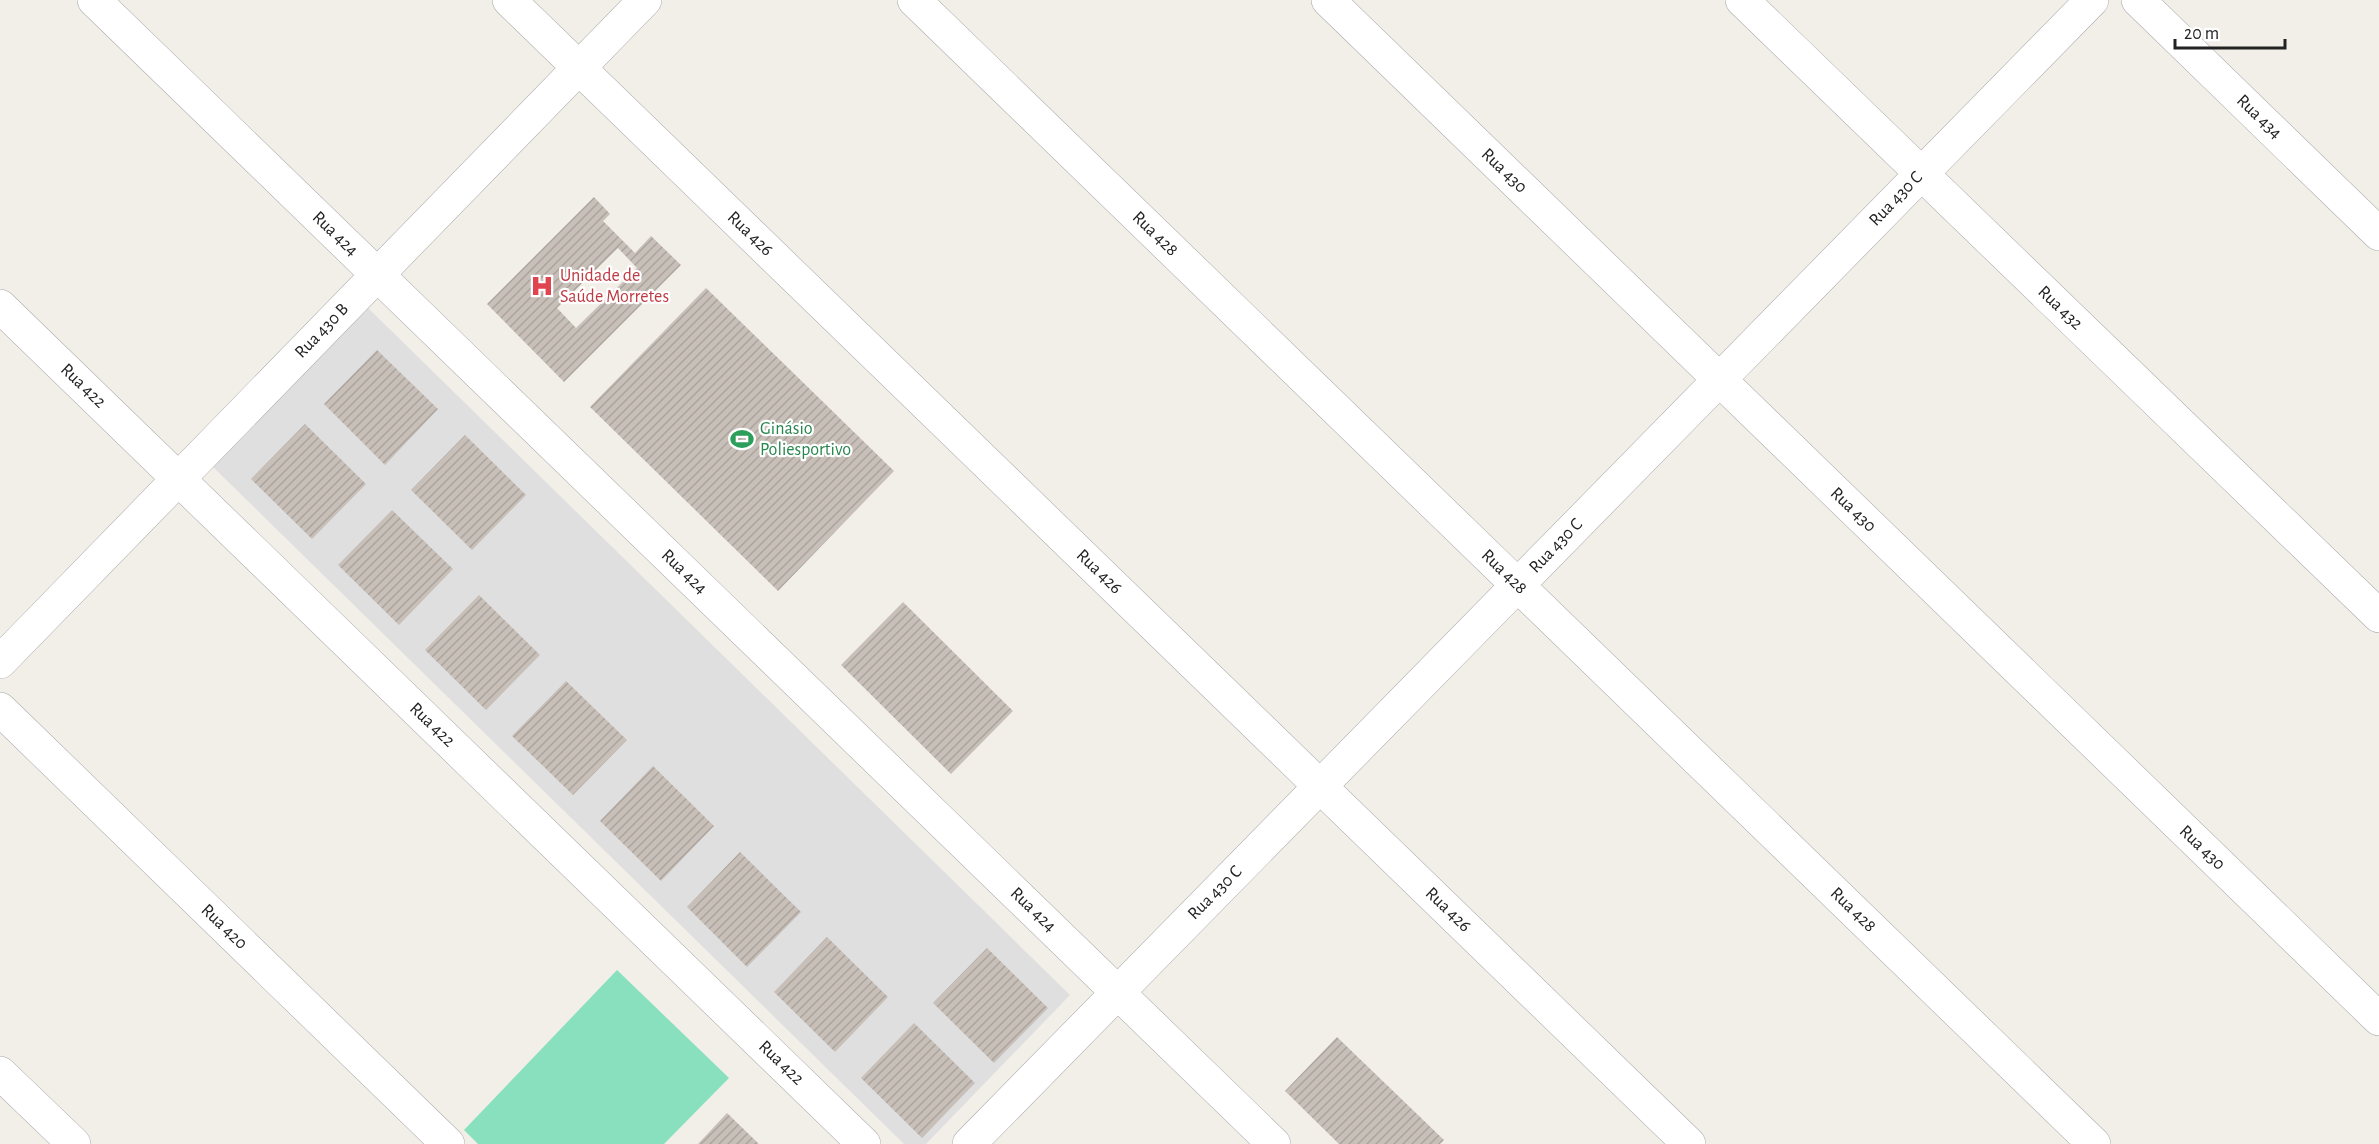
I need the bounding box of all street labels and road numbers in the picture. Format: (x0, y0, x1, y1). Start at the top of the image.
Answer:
street label: Rua 434 (2233, 91, 2285, 143)
street label: Rua 430 (1478, 145, 1530, 197)
street label: Rua 430 C (1866, 168, 1926, 230)
street label: Rua 424 (309, 208, 361, 260)
street label: Rua 426 (724, 208, 776, 260)
street label: Rua 428 (1129, 208, 1181, 260)
street label: Rua 432 (2034, 283, 2086, 333)
street label: Rua 430 B (292, 300, 352, 362)
street label: Rua 422 (57, 360, 109, 412)
street label: Rua 430 (1827, 484, 1879, 536)
street label: Rua 430 C (1526, 515, 1586, 577)
street label: Rua 424 (658, 546, 710, 598)
street label: Rua 426 (1073, 546, 1125, 598)
street label: Rua 428 (1478, 546, 1530, 598)
street label: Rua 422 (406, 699, 458, 751)
street label: Rua 430 (2176, 822, 2228, 874)
street label: Rua 430 C (1185, 863, 1245, 923)
street label: Rua 424 (1007, 884, 1059, 936)
street label: Rua 426 (1422, 884, 1474, 936)
street label: Rua 428 (1827, 884, 1879, 936)
street label: Rua 420 (197, 901, 251, 953)
street label: Rua 422 (755, 1037, 807, 1089)

